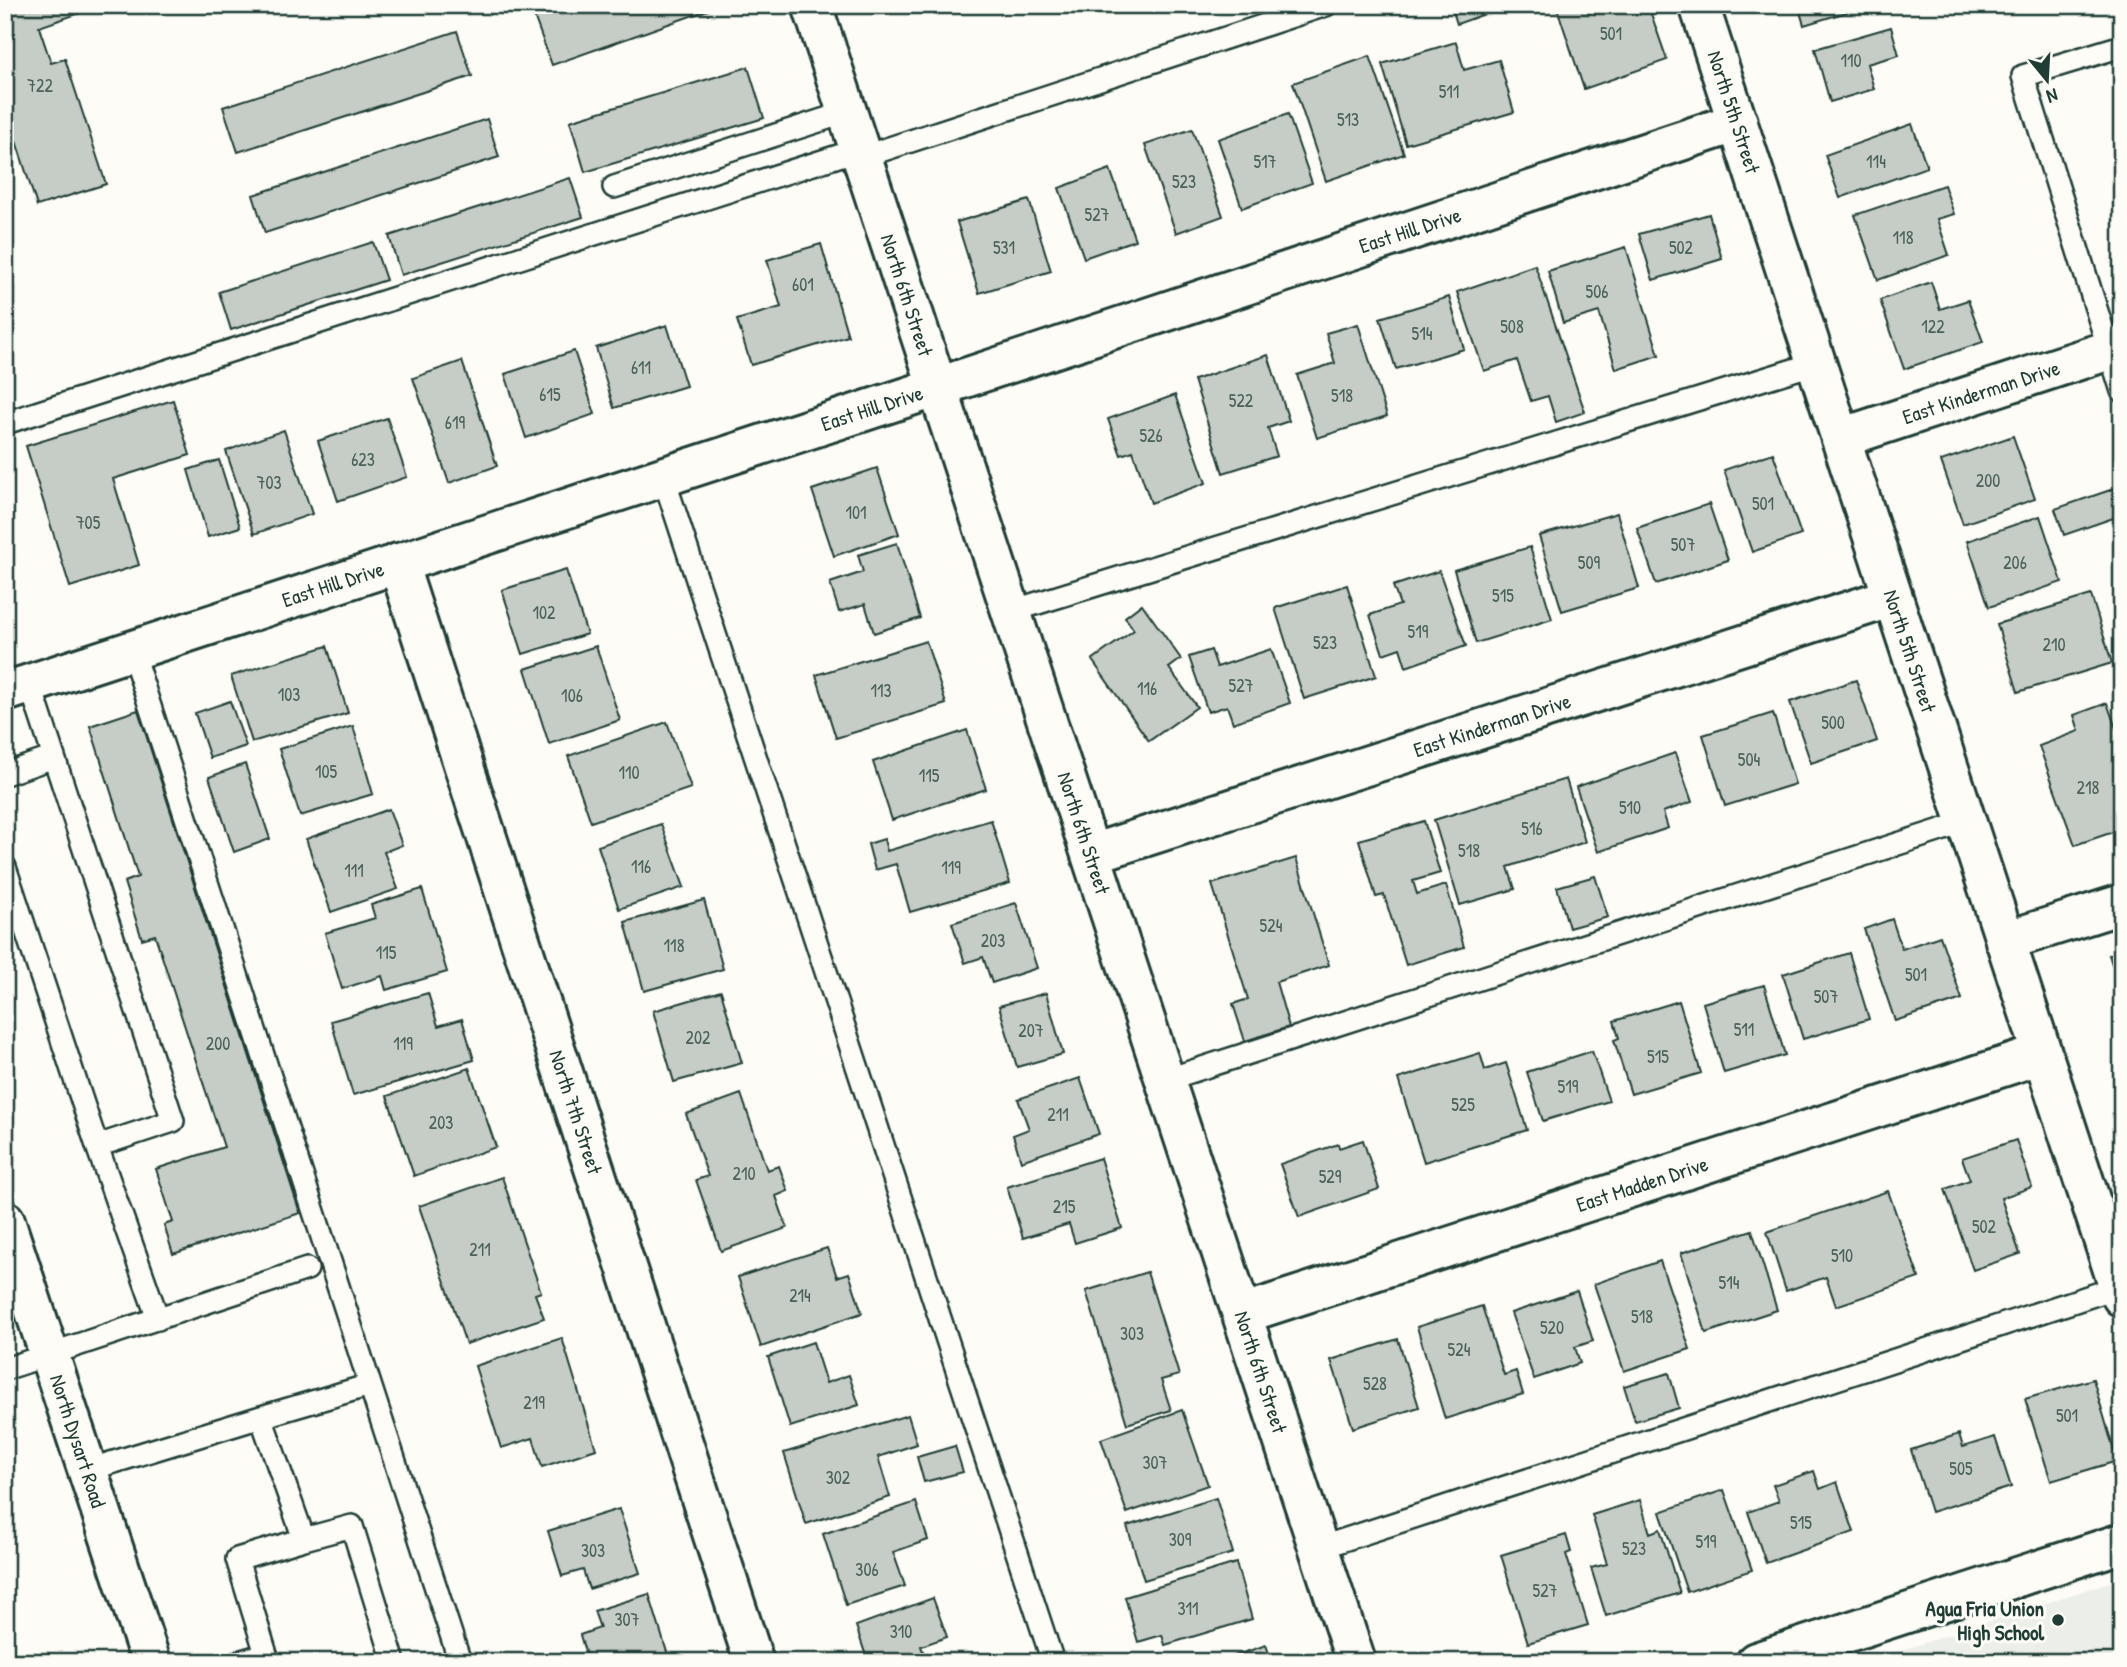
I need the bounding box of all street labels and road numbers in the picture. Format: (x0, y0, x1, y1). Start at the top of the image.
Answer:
street label: North 5th Street (1701, 47, 1768, 178)
street label: East Hill Drive (1355, 200, 1465, 260)
street label: North 6th Street (874, 230, 941, 360)
street label: East Kinderman Drive (1899, 353, 2063, 431)
street label: East Hill Drive (817, 378, 927, 438)
street label: East Hill Drive (278, 554, 388, 614)
street label: North 5th Street (1877, 586, 1944, 717)
street label: East Kinderman Drive (1410, 686, 1574, 764)
street label: North 6th Street (1051, 768, 1118, 898)
street label: North 7th Street (542, 1046, 610, 1178)
street label: East Madden Drive (1572, 1149, 1712, 1219)
street label: North 6th Street (1228, 1307, 1295, 1437)
street label: North Dysart Road (43, 1371, 113, 1511)

